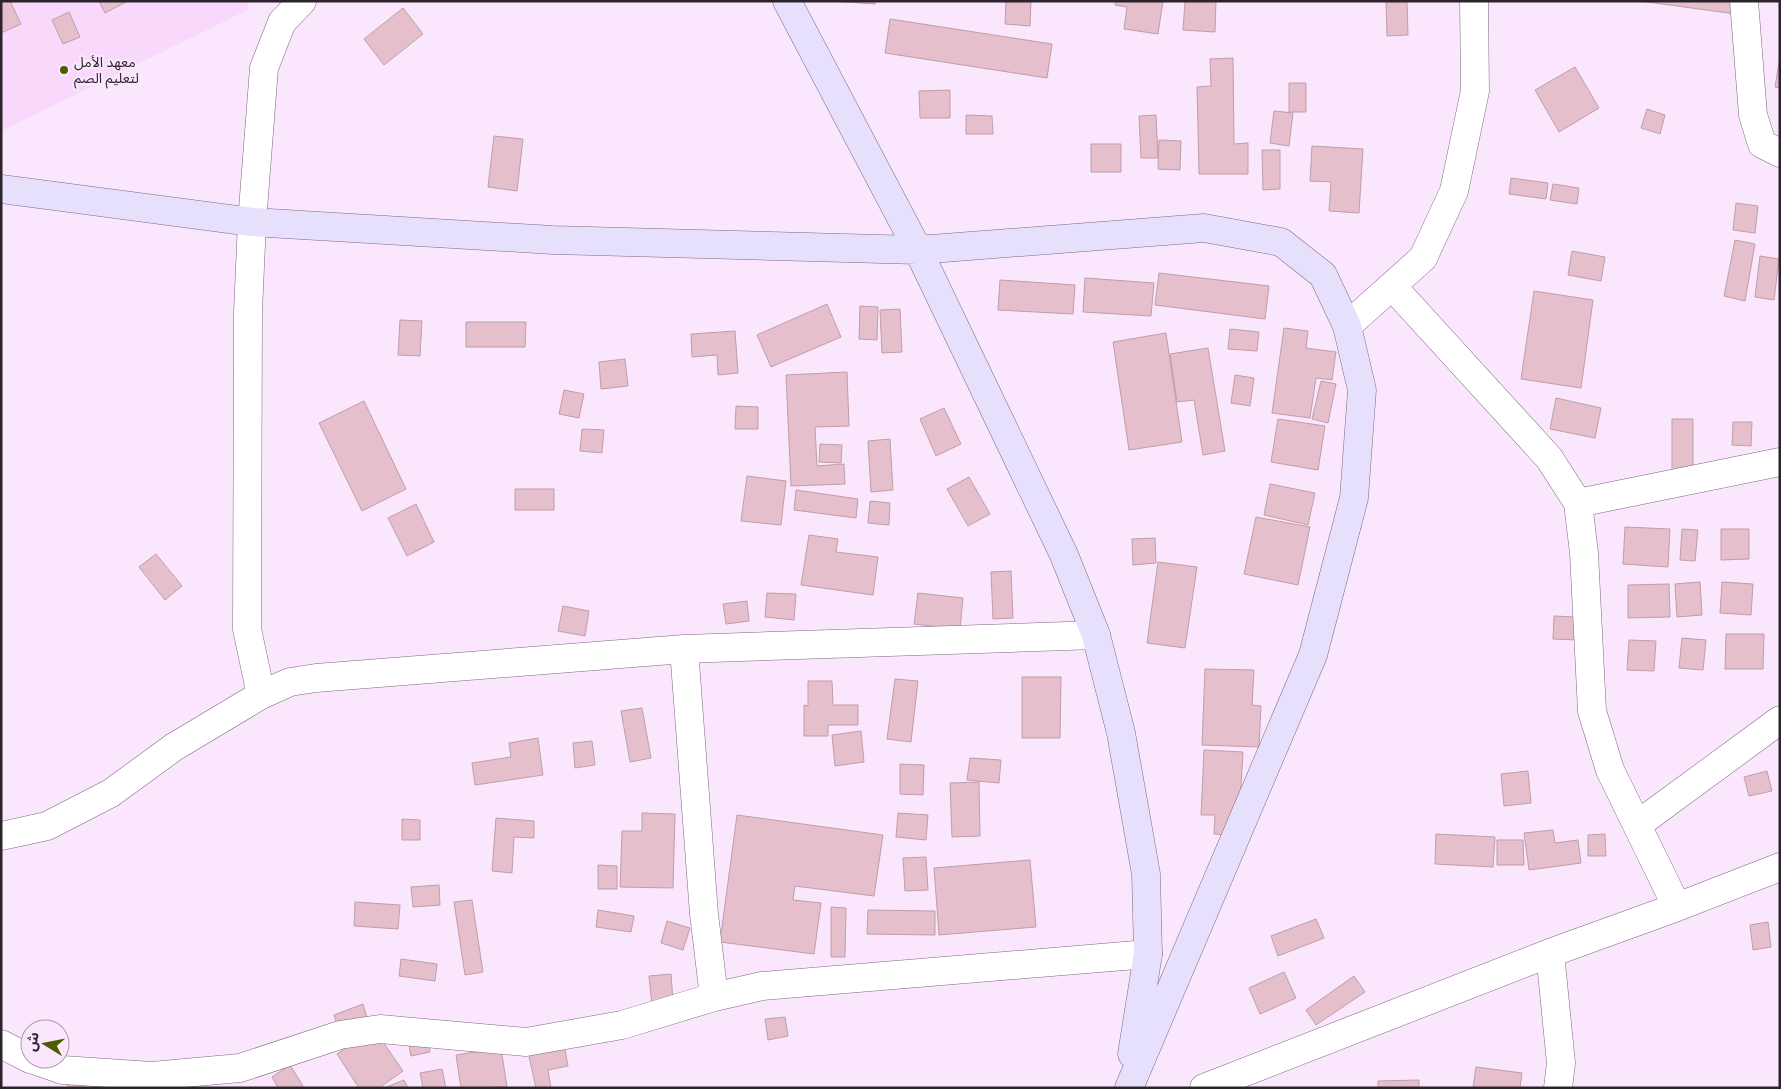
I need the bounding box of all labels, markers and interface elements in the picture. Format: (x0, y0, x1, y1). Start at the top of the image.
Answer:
place label: معهد الأمل لتعليم الصم (74, 54, 139, 89)
marker: معهد الأمل لتعليم الصم (58, 64, 70, 76)
north arrow (20, 1019, 70, 1069)
text: ش (23, 1031, 42, 1053)

